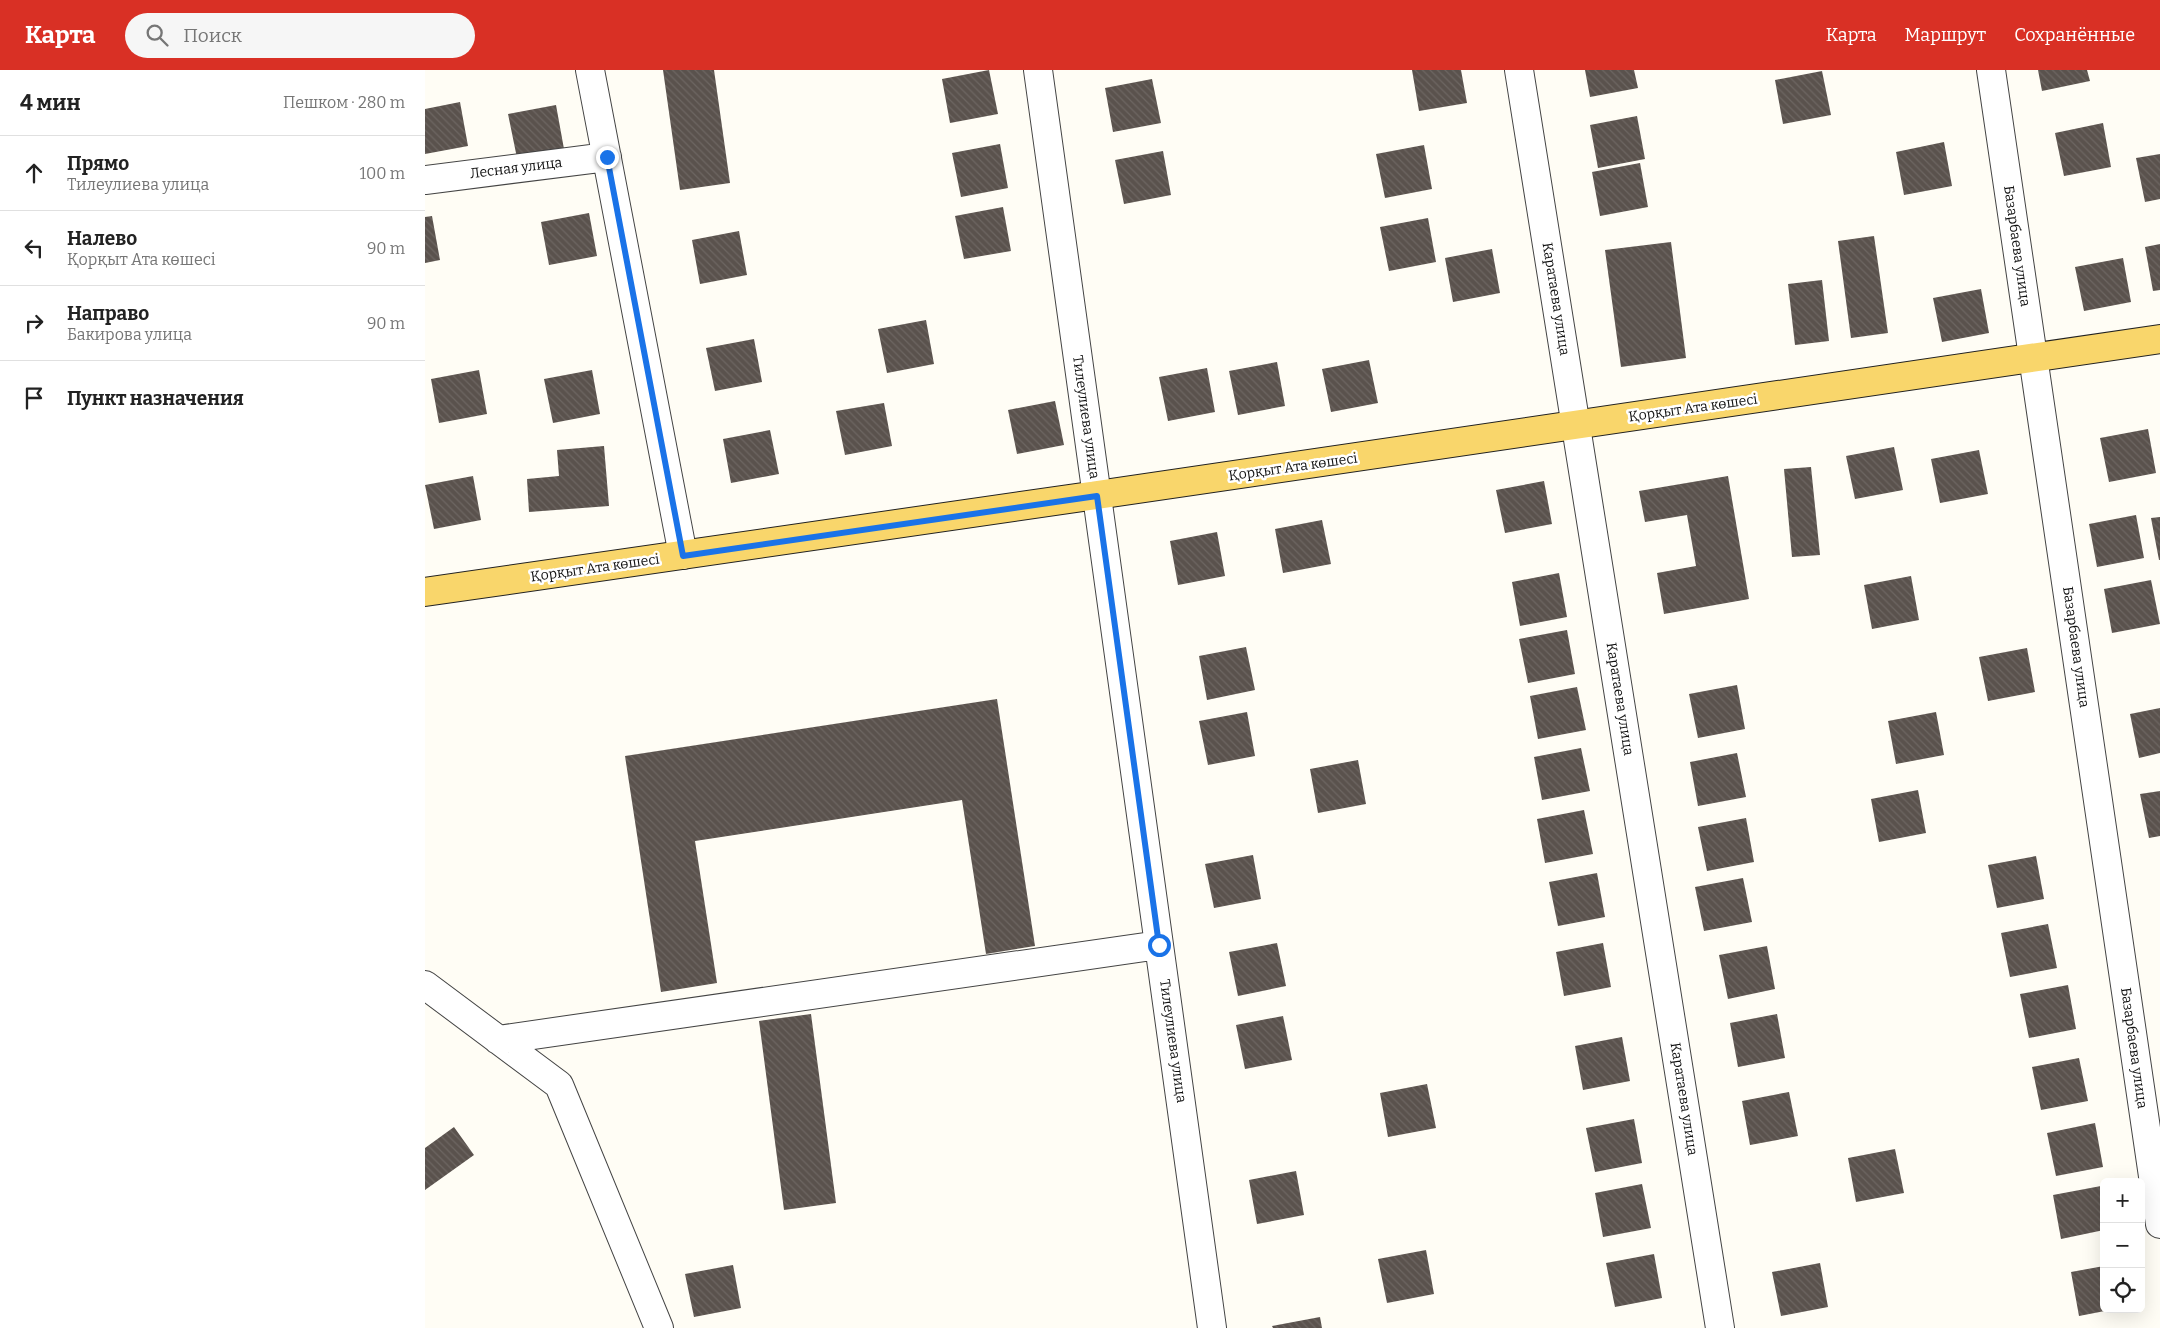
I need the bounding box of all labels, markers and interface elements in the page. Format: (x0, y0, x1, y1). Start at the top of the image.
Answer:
search box (125, 13, 475, 58)
text: Карта (25, 21, 95, 49)
icon: search (143, 21, 171, 49)
text: Поиск (183, 24, 242, 47)
text: Карта (1826, 24, 1877, 46)
text: Маршрут (1905, 24, 1986, 46)
text: Сохранённые (2014, 24, 2135, 46)
text: 4 мин (20, 90, 81, 116)
text: Пешком · 280 m (283, 93, 405, 112)
route end (596, 146, 619, 169)
text: Прямо (67, 152, 129, 175)
street label: Лесная улица (469, 154, 564, 182)
icon: ahead (20, 159, 48, 187)
text: 100 m (360, 164, 405, 183)
text: Тилеулиева улица (67, 175, 209, 194)
street label: Базарбаева улица (2000, 184, 2034, 308)
text: Налево (67, 227, 137, 250)
icon: left (20, 234, 48, 262)
text: 90 m (367, 239, 405, 258)
street label: Каратаева улица (1539, 241, 1573, 357)
text: Қорқыт Ата көшесі (67, 250, 215, 269)
text: Направо (67, 302, 149, 325)
icon: right (20, 309, 48, 337)
text: 90 m (367, 314, 405, 333)
text: Бакирова улица (67, 325, 192, 344)
street label: Тилеулиева улица (1069, 354, 1103, 480)
icon: arrive (20, 384, 48, 412)
text: Пункт назначения (67, 387, 244, 410)
street label: Қорқыт Ата көшесі (1628, 391, 1758, 425)
street label: Қорқыт Ата көшесі (1228, 450, 1358, 484)
street label: Қорқыт Ата көшесі (530, 551, 660, 585)
street label: Базарбаева улица (2059, 585, 2093, 709)
street label: Каратаева улица (1603, 641, 1637, 757)
route start (1148, 934, 1171, 957)
street label: Тилеулиева улица (1156, 978, 1190, 1104)
street label: Базарбаева улица (2117, 986, 2151, 1110)
street label: Каратаева улица (1667, 1041, 1701, 1157)
map controls (2100, 1178, 2145, 1313)
button: + (2100, 1178, 2145, 1223)
button: − (2100, 1223, 2145, 1268)
button: locate (2100, 1268, 2145, 1313)

